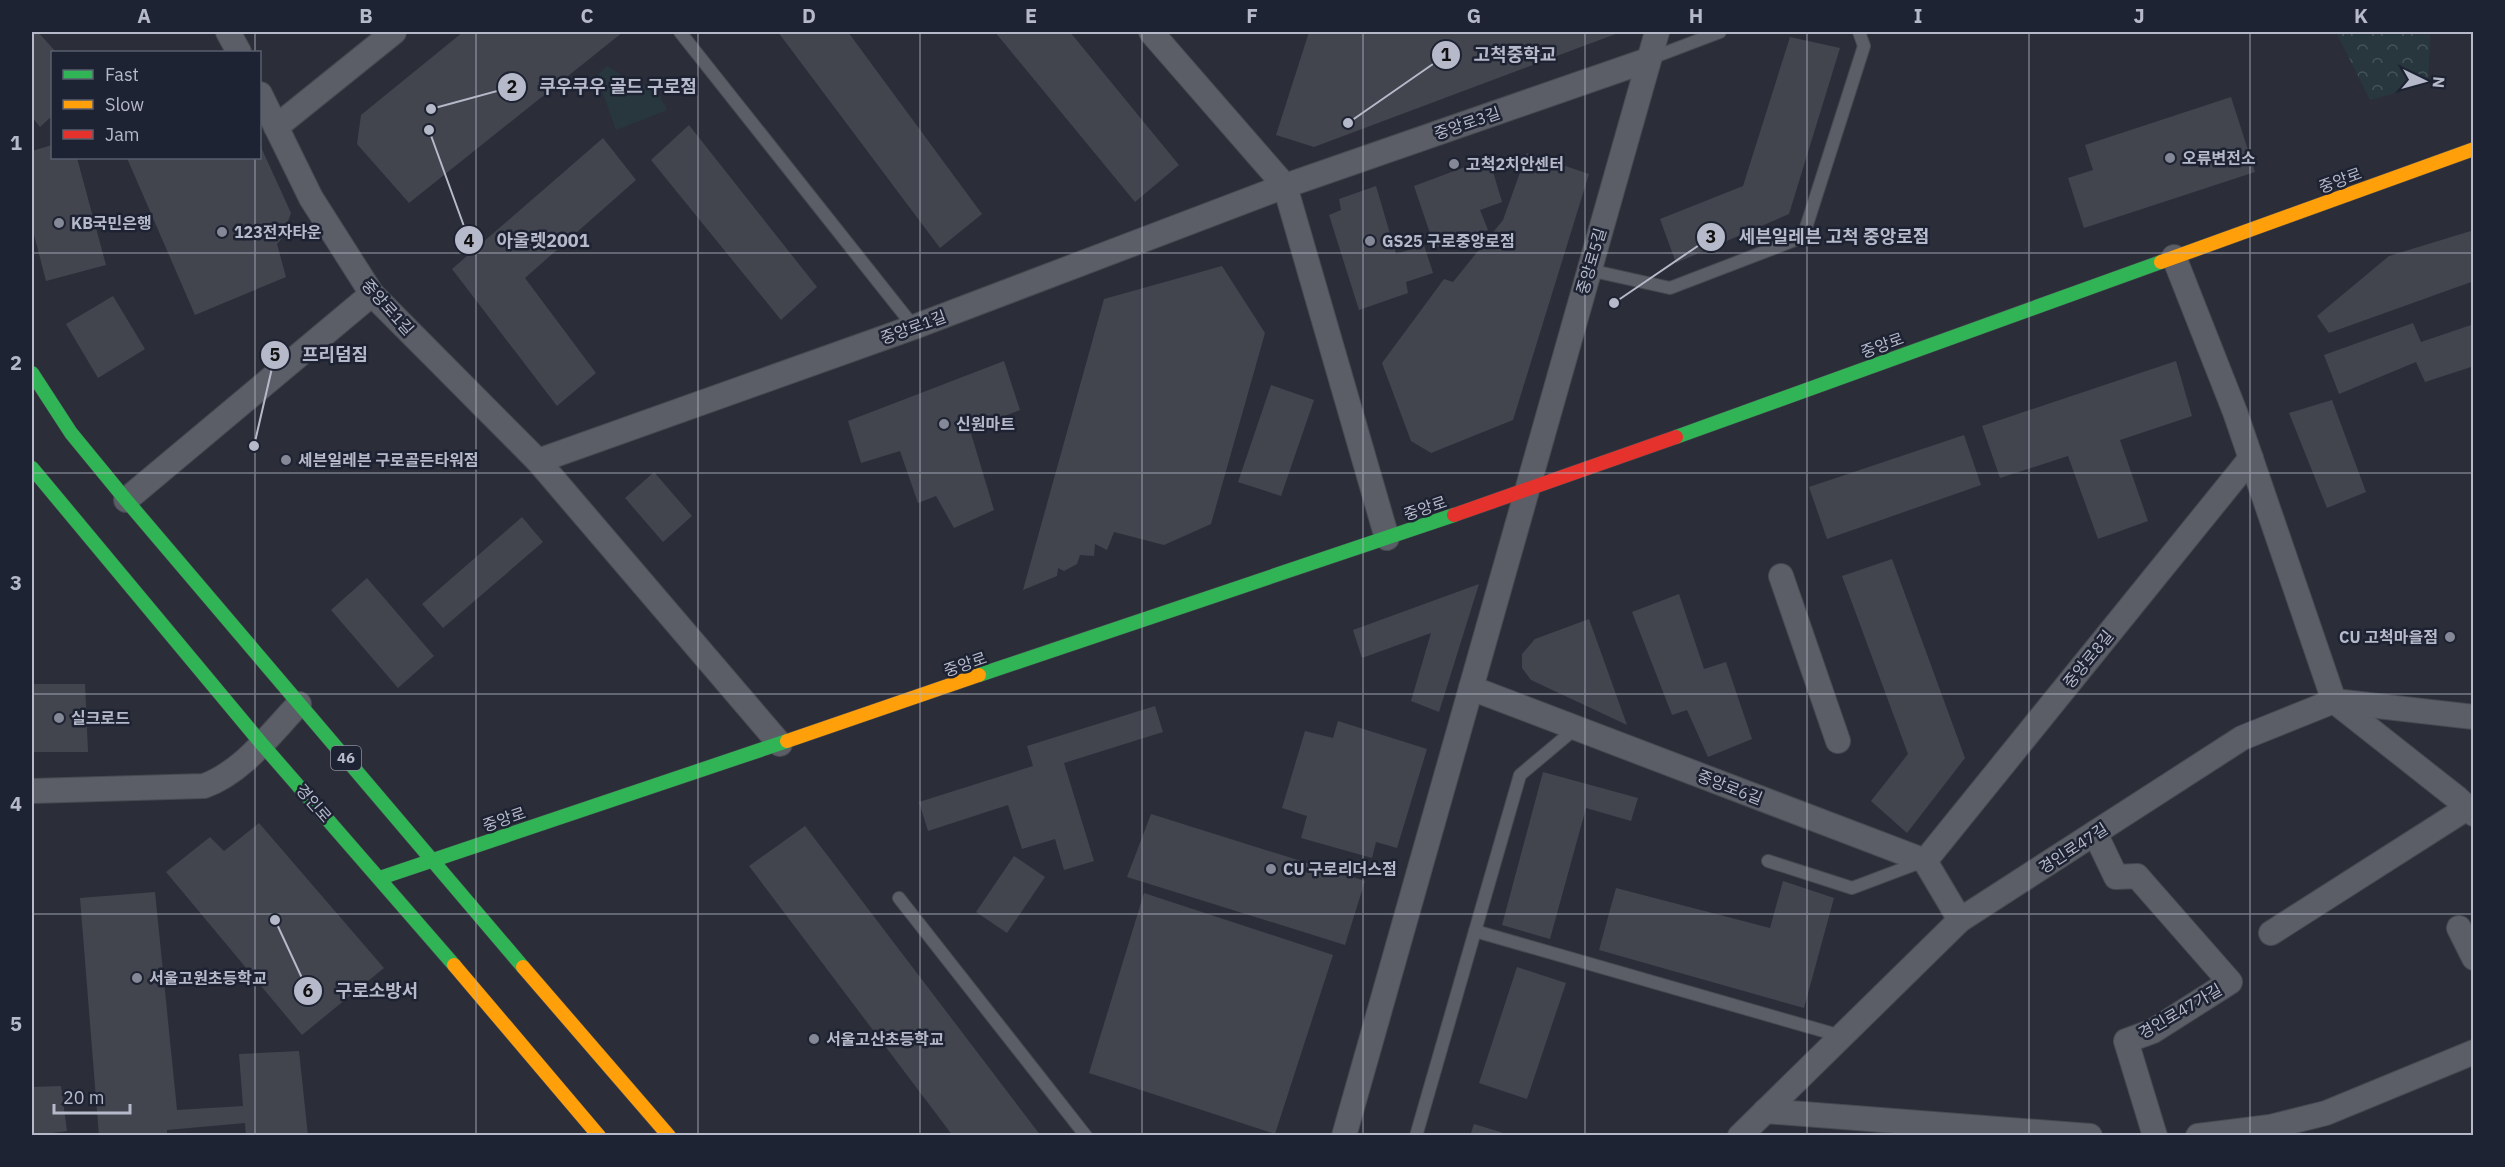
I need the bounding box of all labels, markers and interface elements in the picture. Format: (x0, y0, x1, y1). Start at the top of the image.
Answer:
text: A (137, 2, 151, 29)
text: B (359, 2, 373, 29)
text: C (580, 2, 594, 29)
text: D (802, 2, 816, 29)
text: E (1025, 2, 1037, 29)
text: F (1246, 2, 1258, 29)
text: G (1467, 2, 1481, 29)
text: H (1689, 2, 1703, 29)
text: I (1914, 2, 1922, 29)
text: J (2133, 2, 2145, 29)
text: K (2354, 2, 2368, 29)
callout: 고척중학교 (1431, 37, 1568, 73)
text: 1 (1441, 43, 1452, 66)
text: 고척중학교 (1474, 43, 1556, 66)
legend (51, 51, 261, 159)
north arrow (2394, 51, 2454, 111)
text: Fast (105, 63, 139, 86)
callout: 쿠우쿠우 골드 구로점 (497, 69, 709, 105)
text: 2 (507, 75, 517, 98)
text: 쿠우쿠우 골드 구로점 (539, 75, 697, 98)
text: N (2428, 76, 2449, 89)
text: Slow (105, 93, 144, 116)
street label: 중앙로3길 (1431, 102, 1503, 144)
text: Jam (105, 123, 140, 146)
text: 1 (10, 129, 22, 156)
place label: 오류변전소 (2182, 148, 2256, 168)
marker: 오류변전소 (2163, 151, 2177, 165)
place label: 고척2치안센터 (1466, 154, 1564, 174)
marker: 고척2치안센터 (1447, 157, 1461, 171)
street label: 중앙로 (2316, 163, 2364, 197)
place label: KB국민은행 (71, 213, 152, 233)
marker: KB국민은행 (52, 216, 66, 230)
callout: 세븐일레븐 고척 중앙로점 (1696, 219, 1941, 255)
place label: 123전자타운 (234, 222, 322, 242)
callout: 아울렛2001 (454, 222, 601, 258)
marker: 123전자타운 (215, 225, 229, 239)
street label: 중앙로5길 (1572, 225, 1610, 297)
text: 3 (1706, 225, 1716, 248)
text: 세븐일레븐 고척 중앙로점 (1739, 225, 1929, 248)
text: 4 (464, 229, 475, 252)
text: 아울렛2001 (497, 229, 590, 252)
place label: GS25 구로중앙로점 (1382, 231, 1515, 251)
marker: GS25 구로중앙로점 (1363, 234, 1377, 248)
street label: 중앙로1길 (358, 275, 418, 339)
street label: 중앙로1길 (877, 306, 949, 348)
street label: 중앙로 (1858, 328, 1906, 362)
callout: 프리덤짐 (260, 337, 381, 373)
text: 5 (270, 343, 281, 366)
text: 프리덤짐 (302, 343, 368, 366)
text: 2 (10, 349, 22, 376)
place label: 신원마트 (956, 414, 1015, 434)
marker: 신원마트 (937, 417, 951, 431)
place label: 세븐일레븐 구로골든타워점 (298, 450, 478, 470)
marker: 세븐일레븐 구로골든타워점 (279, 453, 293, 467)
street label: 중앙로 (1401, 491, 1449, 525)
text: 3 (10, 569, 22, 596)
street label: 중앙로8길 (2059, 626, 2117, 692)
place label: CU 고척마을점 (2339, 627, 2438, 647)
marker: CU 고척마을점 (2443, 630, 2457, 644)
street label: 중앙로 (941, 647, 989, 681)
place label: 실크로드 (71, 708, 130, 728)
marker: 실크로드 (52, 711, 66, 725)
road number: 46 (331, 746, 361, 770)
street label: 중앙로6길 (1694, 765, 1766, 809)
street label: 경인로 (292, 780, 336, 826)
text: 4 (10, 790, 22, 817)
street label: 중앙로 (480, 802, 528, 836)
street label: 경인로47길 (2035, 818, 2111, 878)
place label: CU 구로리더스점 (1283, 859, 1397, 879)
marker: CU 구로리더스점 (1264, 862, 1278, 876)
place label: 서울고원초등학교 (149, 968, 267, 988)
marker: 서울고원초등학교 (130, 971, 144, 985)
callout: 구로소방서 (293, 973, 430, 1009)
text: 6 (303, 979, 314, 1002)
text: 구로소방서 (336, 979, 418, 1002)
street label: 경인로47가길 (2135, 979, 2225, 1043)
text: 5 (10, 1010, 22, 1037)
place label: 서울고산초등학교 (826, 1029, 944, 1049)
marker: 서울고산초등학교 (807, 1032, 821, 1046)
scale bar (54, 1077, 130, 1115)
text: 20 m (63, 1086, 105, 1109)

